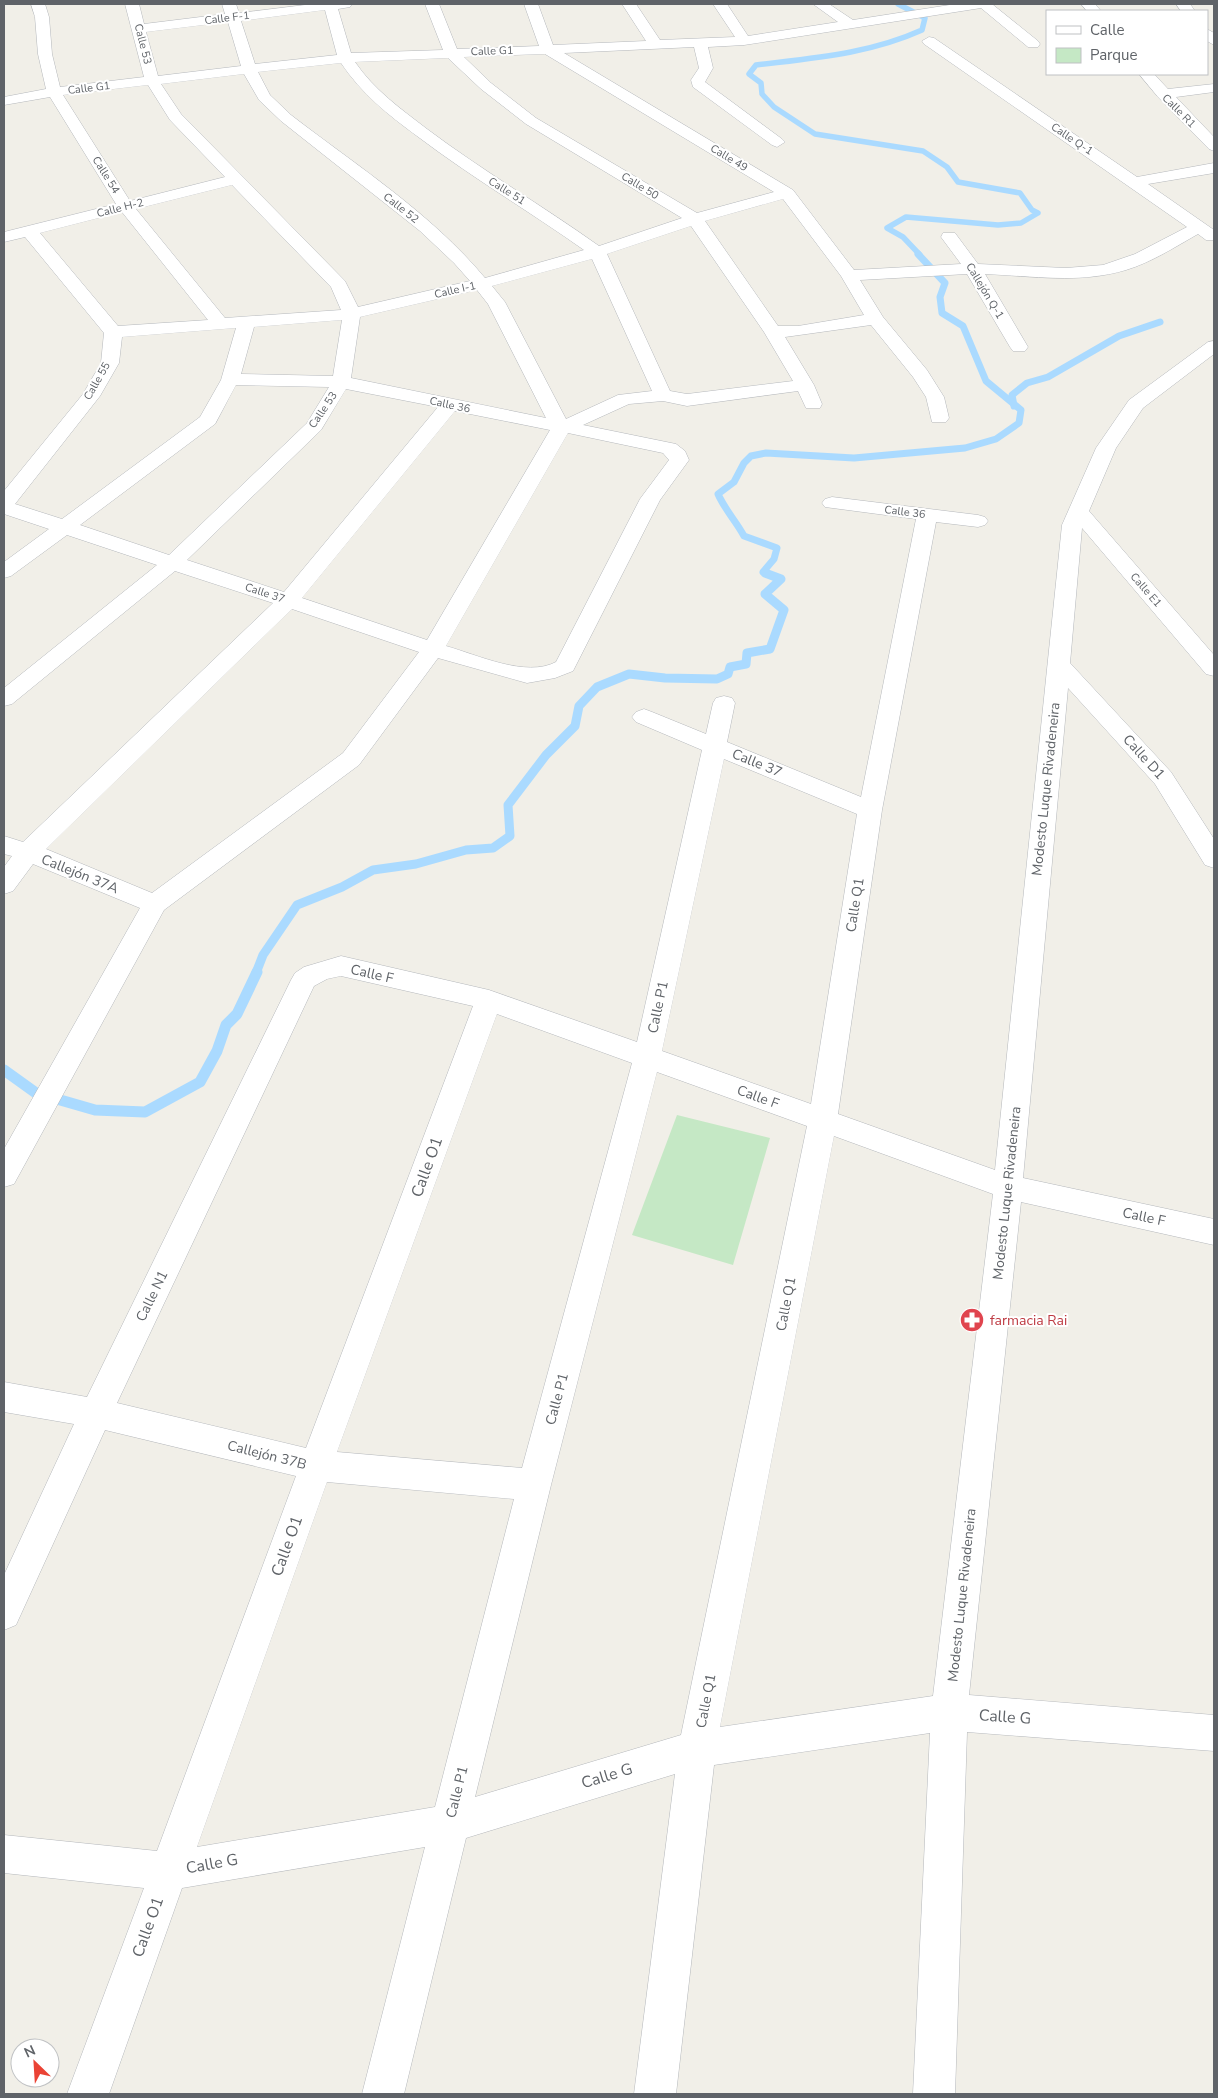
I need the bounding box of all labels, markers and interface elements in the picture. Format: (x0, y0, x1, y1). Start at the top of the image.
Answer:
street label: Calle F-1 (204, 8, 250, 28)
legend (1046, 10, 1208, 75)
text: Calle (1090, 20, 1125, 40)
street label: Calle 53 (131, 22, 155, 66)
street label: Calle G1 (470, 43, 514, 59)
text: Parque (1090, 45, 1138, 65)
street label: Calle G1 (67, 78, 111, 98)
street label: Calle R1 (1159, 91, 1199, 131)
street label: Calle Q-1 (1048, 119, 1096, 159)
street label: Calle 49 (707, 141, 751, 175)
street label: Calle 54 (89, 153, 124, 197)
street label: Calle 50 (618, 169, 662, 203)
street label: Calle 51 (485, 174, 529, 208)
street label: Calle 52 (380, 189, 422, 227)
street label: Calle H-2 (95, 195, 145, 221)
street label: Callejón Q-1 (962, 260, 1008, 322)
street label: Calle I-1 (433, 278, 477, 302)
street label: Calle 55 (80, 359, 114, 403)
street label: Calle 53 (305, 389, 341, 431)
street label: Calle 36 (428, 393, 472, 417)
street label: Calle 36 (884, 502, 927, 522)
street label: Calle E1 (1127, 570, 1165, 610)
street label: Calle 37 (243, 579, 287, 607)
street label: Modesto Luque Rivadeneira (1027, 701, 1065, 877)
street label: Calle D1 (1119, 730, 1169, 784)
street label: Calle 37 (729, 744, 785, 782)
street label: Callejón 37A (38, 850, 122, 898)
street label: Calle Q1 (841, 876, 869, 934)
street label: Calle F (349, 960, 396, 988)
street label: Calle P1 (643, 979, 673, 1035)
street label: Calle F (734, 1081, 782, 1113)
street label: Modesto Luque Rivadeneira (988, 1105, 1026, 1281)
street label: Calle O1 (406, 1134, 448, 1200)
street label: Calle F (1121, 1203, 1168, 1231)
street label: Calle N1 (131, 1267, 173, 1325)
street label: Calle Q1 (771, 1275, 801, 1333)
pharmacy icon: farmacia Rai (959, 1307, 985, 1333)
place label: farmacia Rai (990, 1311, 1067, 1330)
street label: Calle P1 (541, 1371, 573, 1427)
street label: Callejón 37B (225, 1436, 309, 1474)
street label: Modesto Luque Rivadeneira (943, 1507, 981, 1683)
street label: Calle O1 (266, 1513, 308, 1579)
street label: Calle Q1 (691, 1672, 721, 1730)
street label: Calle G (978, 1704, 1032, 1730)
street label: Calle G (579, 1758, 635, 1794)
street label: Calle P1 (441, 1764, 473, 1820)
street label: Calle G (184, 1849, 240, 1879)
street label: Calle O1 (127, 1894, 169, 1960)
north arrow (10, 2038, 60, 2088)
text: N (21, 2041, 38, 2062)

